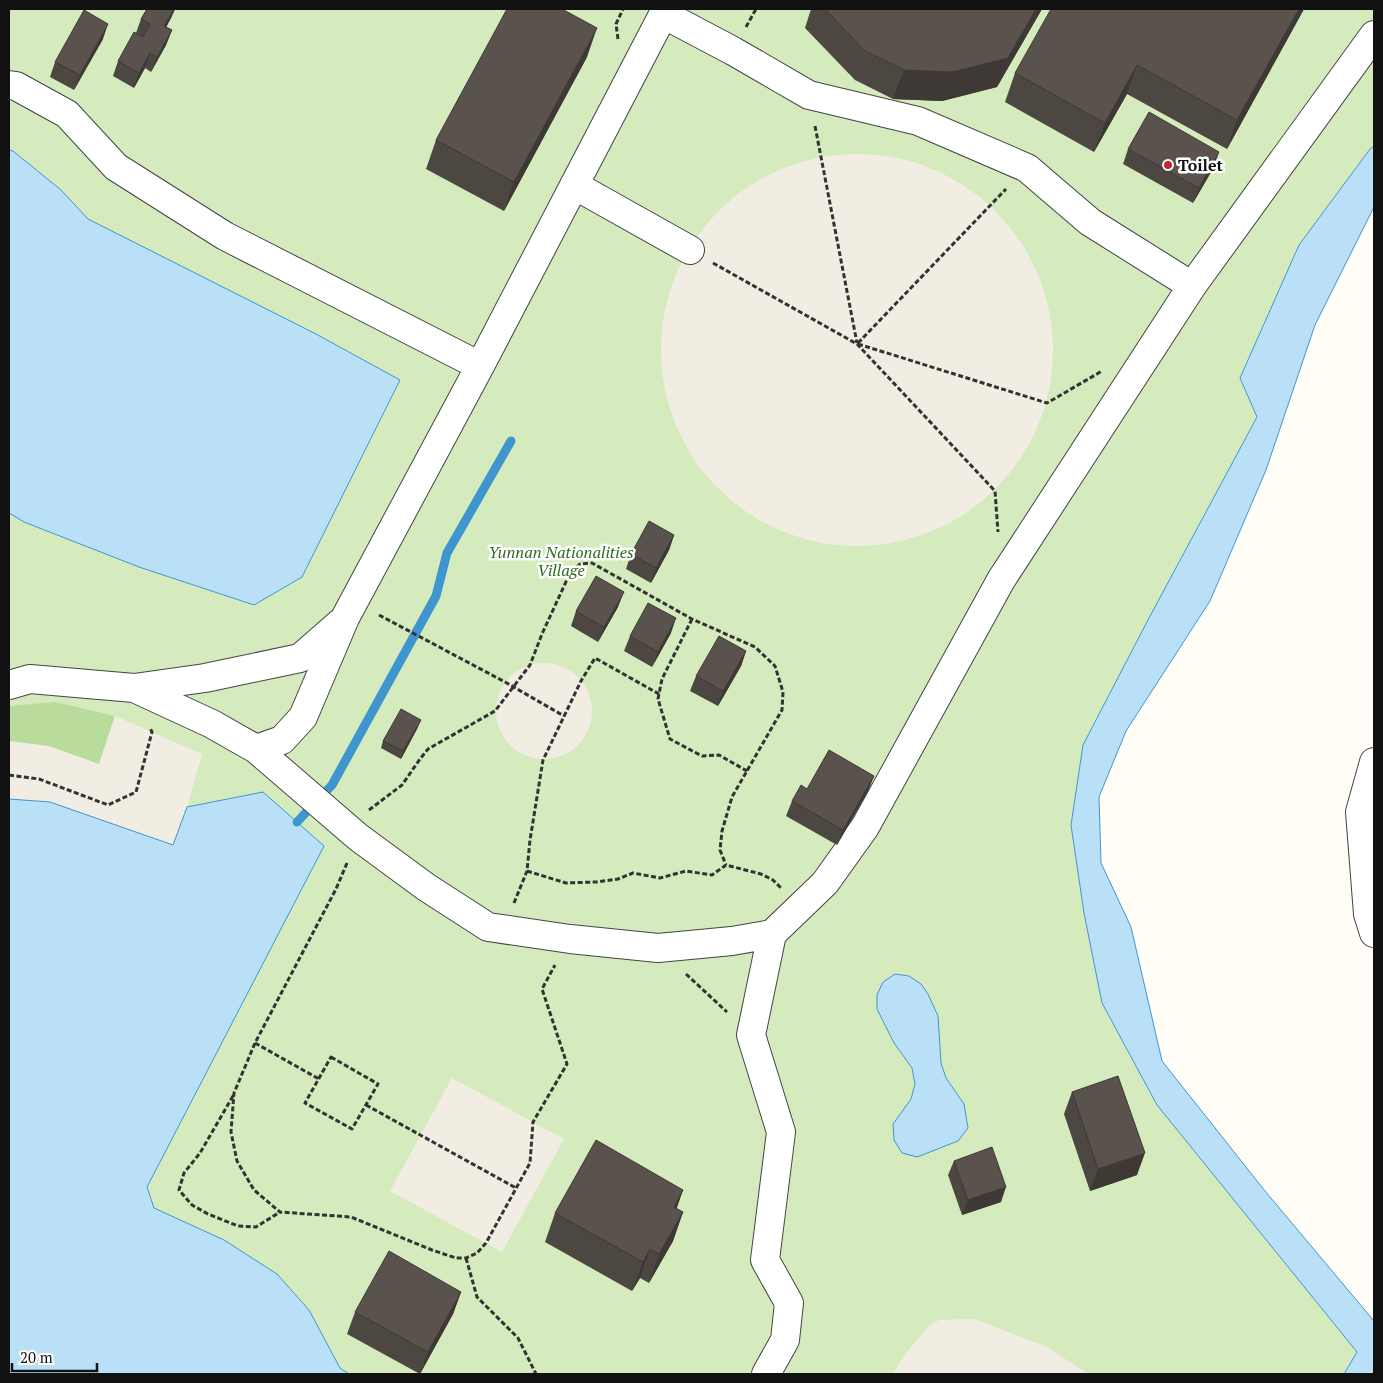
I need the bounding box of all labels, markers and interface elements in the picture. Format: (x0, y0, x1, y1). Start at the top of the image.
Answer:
place label: Toilet (1178, 154, 1224, 176)
marker: Toilet (1162, 159, 1174, 171)
park label: Yunnan Nationalities Village (488, 541, 634, 581)
scale bar (12, 1340, 98, 1372)
text: 20 m (20, 1347, 53, 1367)

